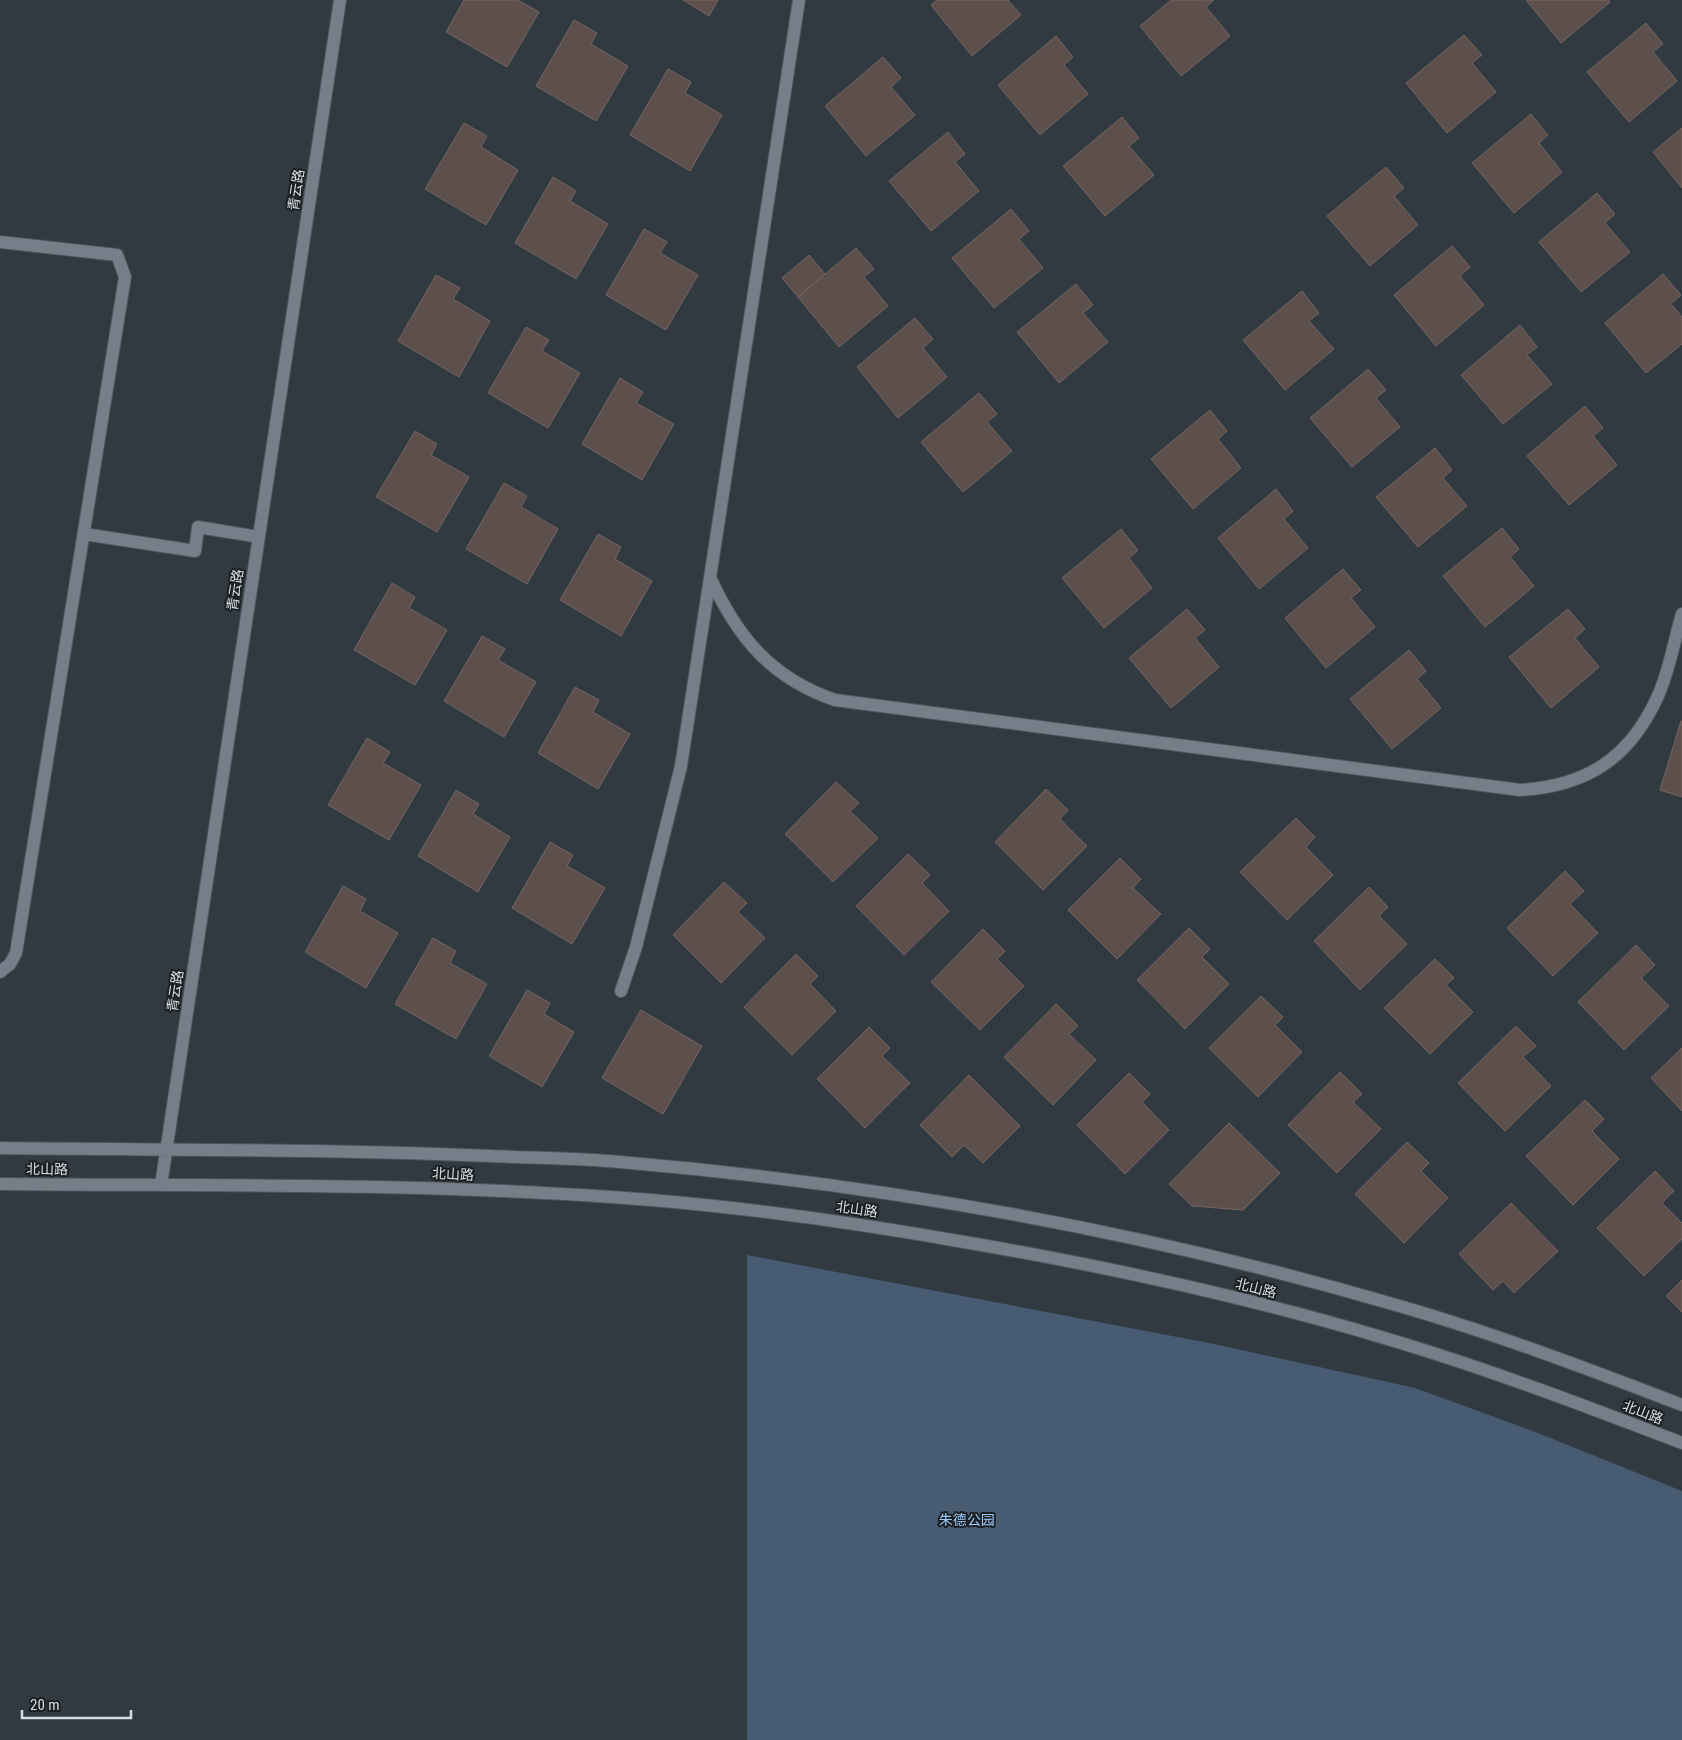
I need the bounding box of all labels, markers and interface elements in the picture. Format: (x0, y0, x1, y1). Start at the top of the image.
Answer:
street label: 青云路 (285, 168, 307, 212)
street label: 青云路 (224, 568, 246, 612)
street label: 青云路 (164, 969, 186, 1013)
street label: 北山路 (26, 1161, 68, 1177)
street label: 北山路 (432, 1165, 474, 1183)
street label: 北山路 (835, 1198, 879, 1220)
street label: 北山路 (1234, 1275, 1278, 1301)
street label: 北山路 (1621, 1397, 1665, 1427)
park label: 朱德公园 (939, 1512, 995, 1528)
scale bar (22, 1688, 131, 1720)
text: 20 m (30, 1696, 60, 1714)

